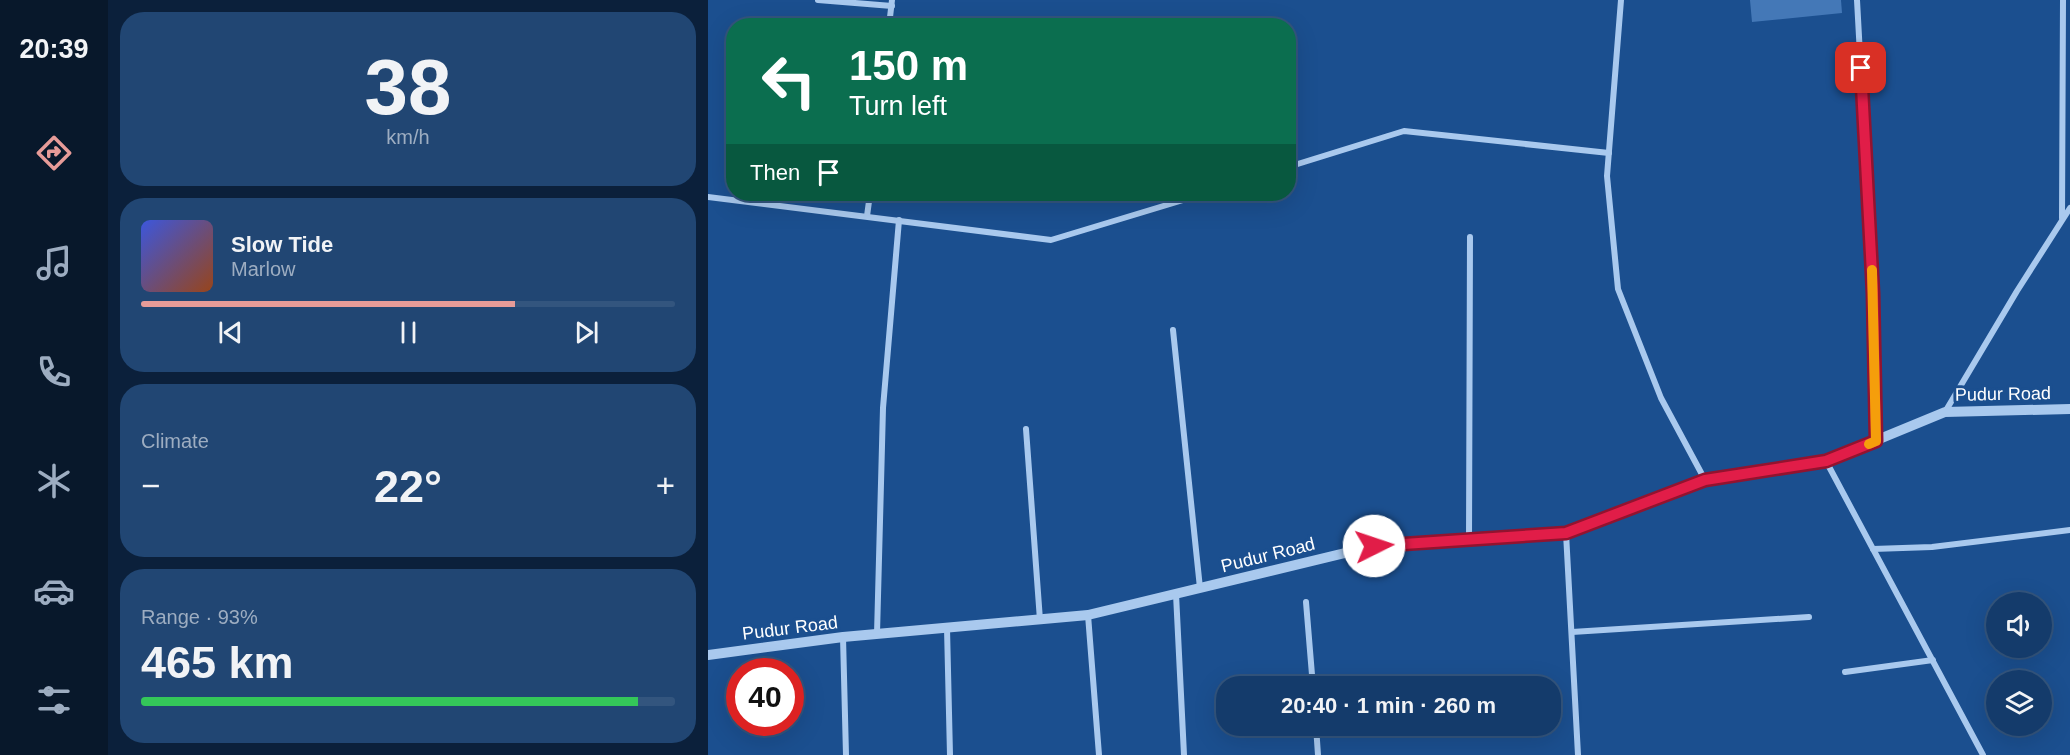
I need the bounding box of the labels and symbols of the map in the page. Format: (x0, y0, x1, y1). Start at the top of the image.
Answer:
pin (1835, 42, 1886, 93)
street label: Pudur Road (1955, 383, 2051, 405)
position arrow (1342, 514, 1406, 578)
street label: Pudur Road (1219, 534, 1317, 576)
street label: Pudur Road (741, 612, 839, 644)
speed limit sign: 40 (726, 658, 804, 736)

